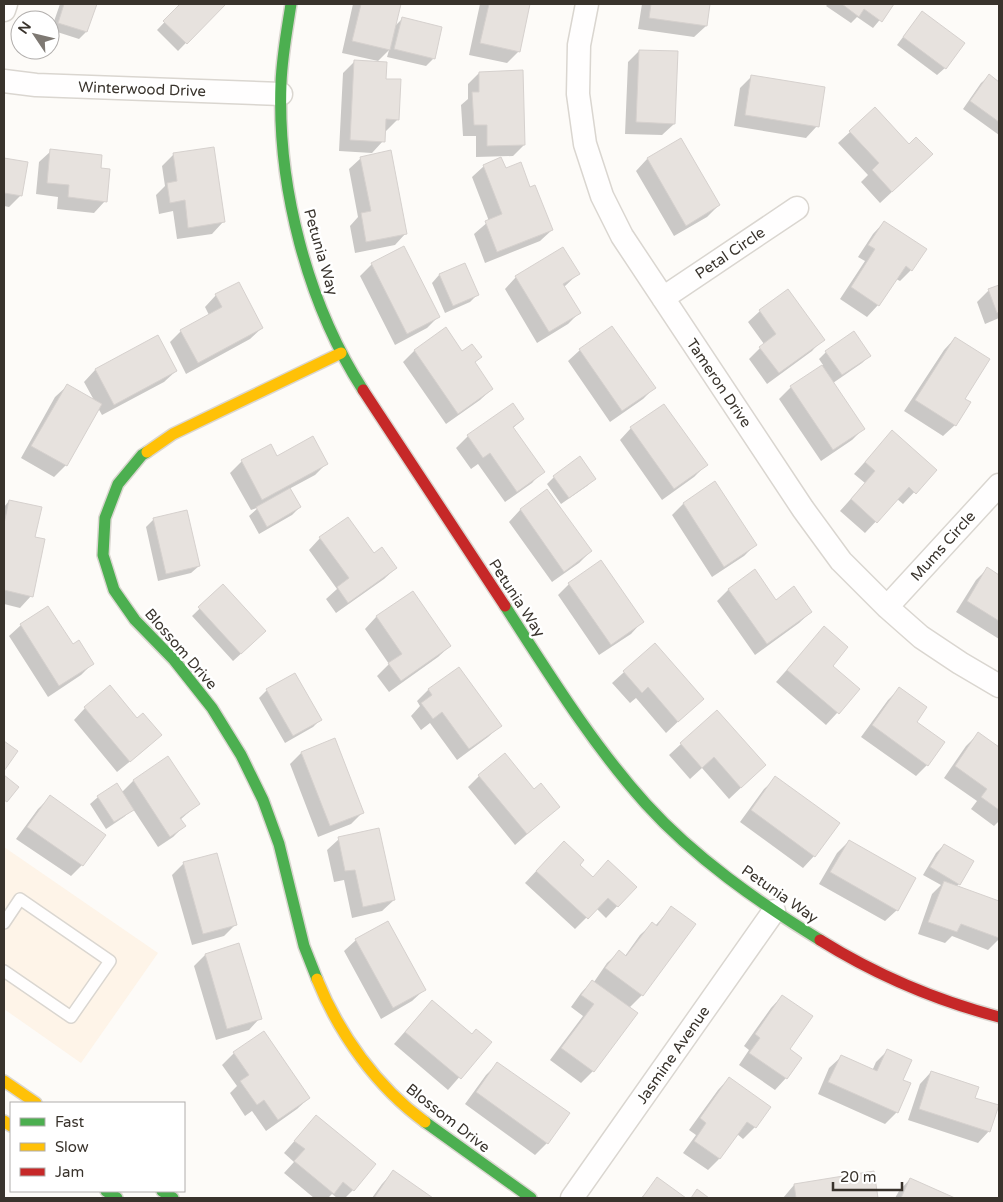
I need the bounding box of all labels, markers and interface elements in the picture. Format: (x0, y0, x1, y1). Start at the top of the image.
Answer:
north arrow (10, 10, 60, 60)
text: N (15, 18, 35, 37)
street label: Winterwood Drive (78, 78, 206, 100)
street label: Petunia Way (300, 207, 342, 297)
street label: Petal Circle (692, 223, 768, 283)
street label: Tameron Drive (683, 335, 755, 431)
street label: Mums Circle (907, 507, 979, 585)
street label: Petunia Way (485, 556, 549, 640)
street label: Blossom Drive (141, 605, 221, 693)
street label: Petunia Way (738, 861, 822, 927)
street label: Jasmine Avenue (633, 1003, 713, 1107)
street label: Blossom Drive (403, 1080, 493, 1156)
legend (10, 1102, 185, 1192)
text: Fast (55, 1113, 85, 1131)
text: Slow (55, 1138, 89, 1156)
scale bar (833, 1160, 902, 1192)
text: Jam (55, 1163, 84, 1181)
text: 20 m (840, 1168, 877, 1186)

